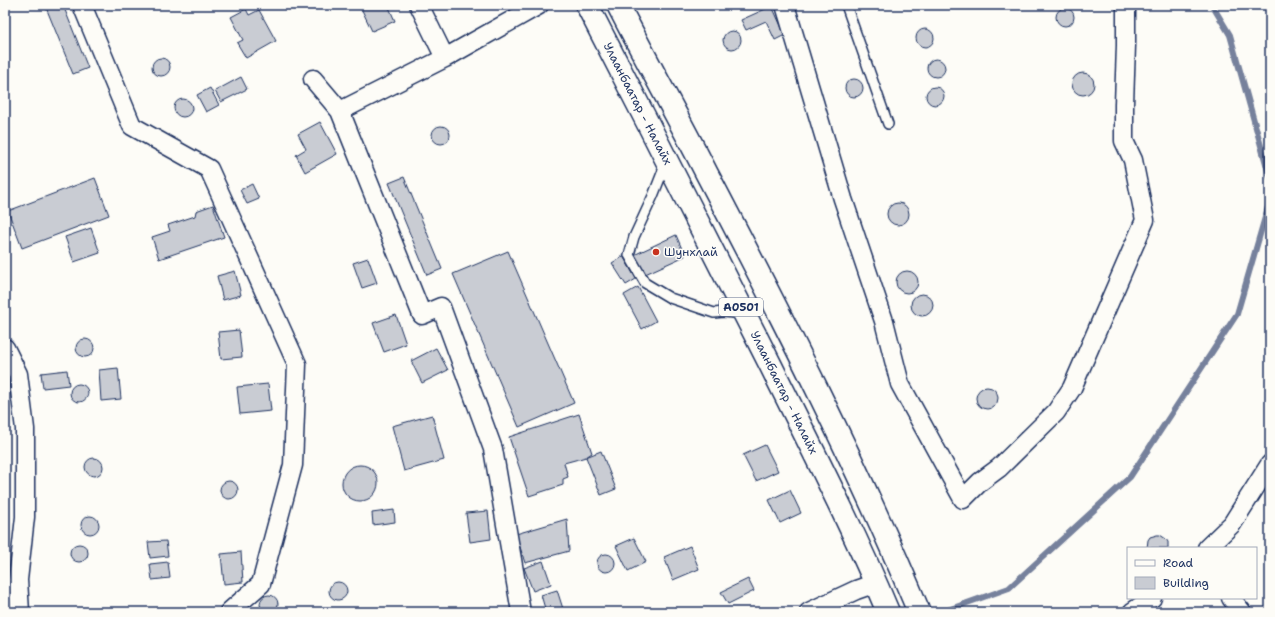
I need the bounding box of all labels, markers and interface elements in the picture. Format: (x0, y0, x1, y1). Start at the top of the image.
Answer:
street label: Улаанбаатар - Налайх (600, 40, 676, 168)
place label: Шунхлай (664, 244, 718, 260)
marker: Шунхлай (651, 247, 661, 257)
road number: A0501 (719, 298, 763, 316)
street label: Улаанбаатар - Налайх (747, 328, 822, 457)
legend (1127, 547, 1257, 599)
text: Road (1163, 555, 1194, 571)
text: Building (1163, 575, 1209, 591)

